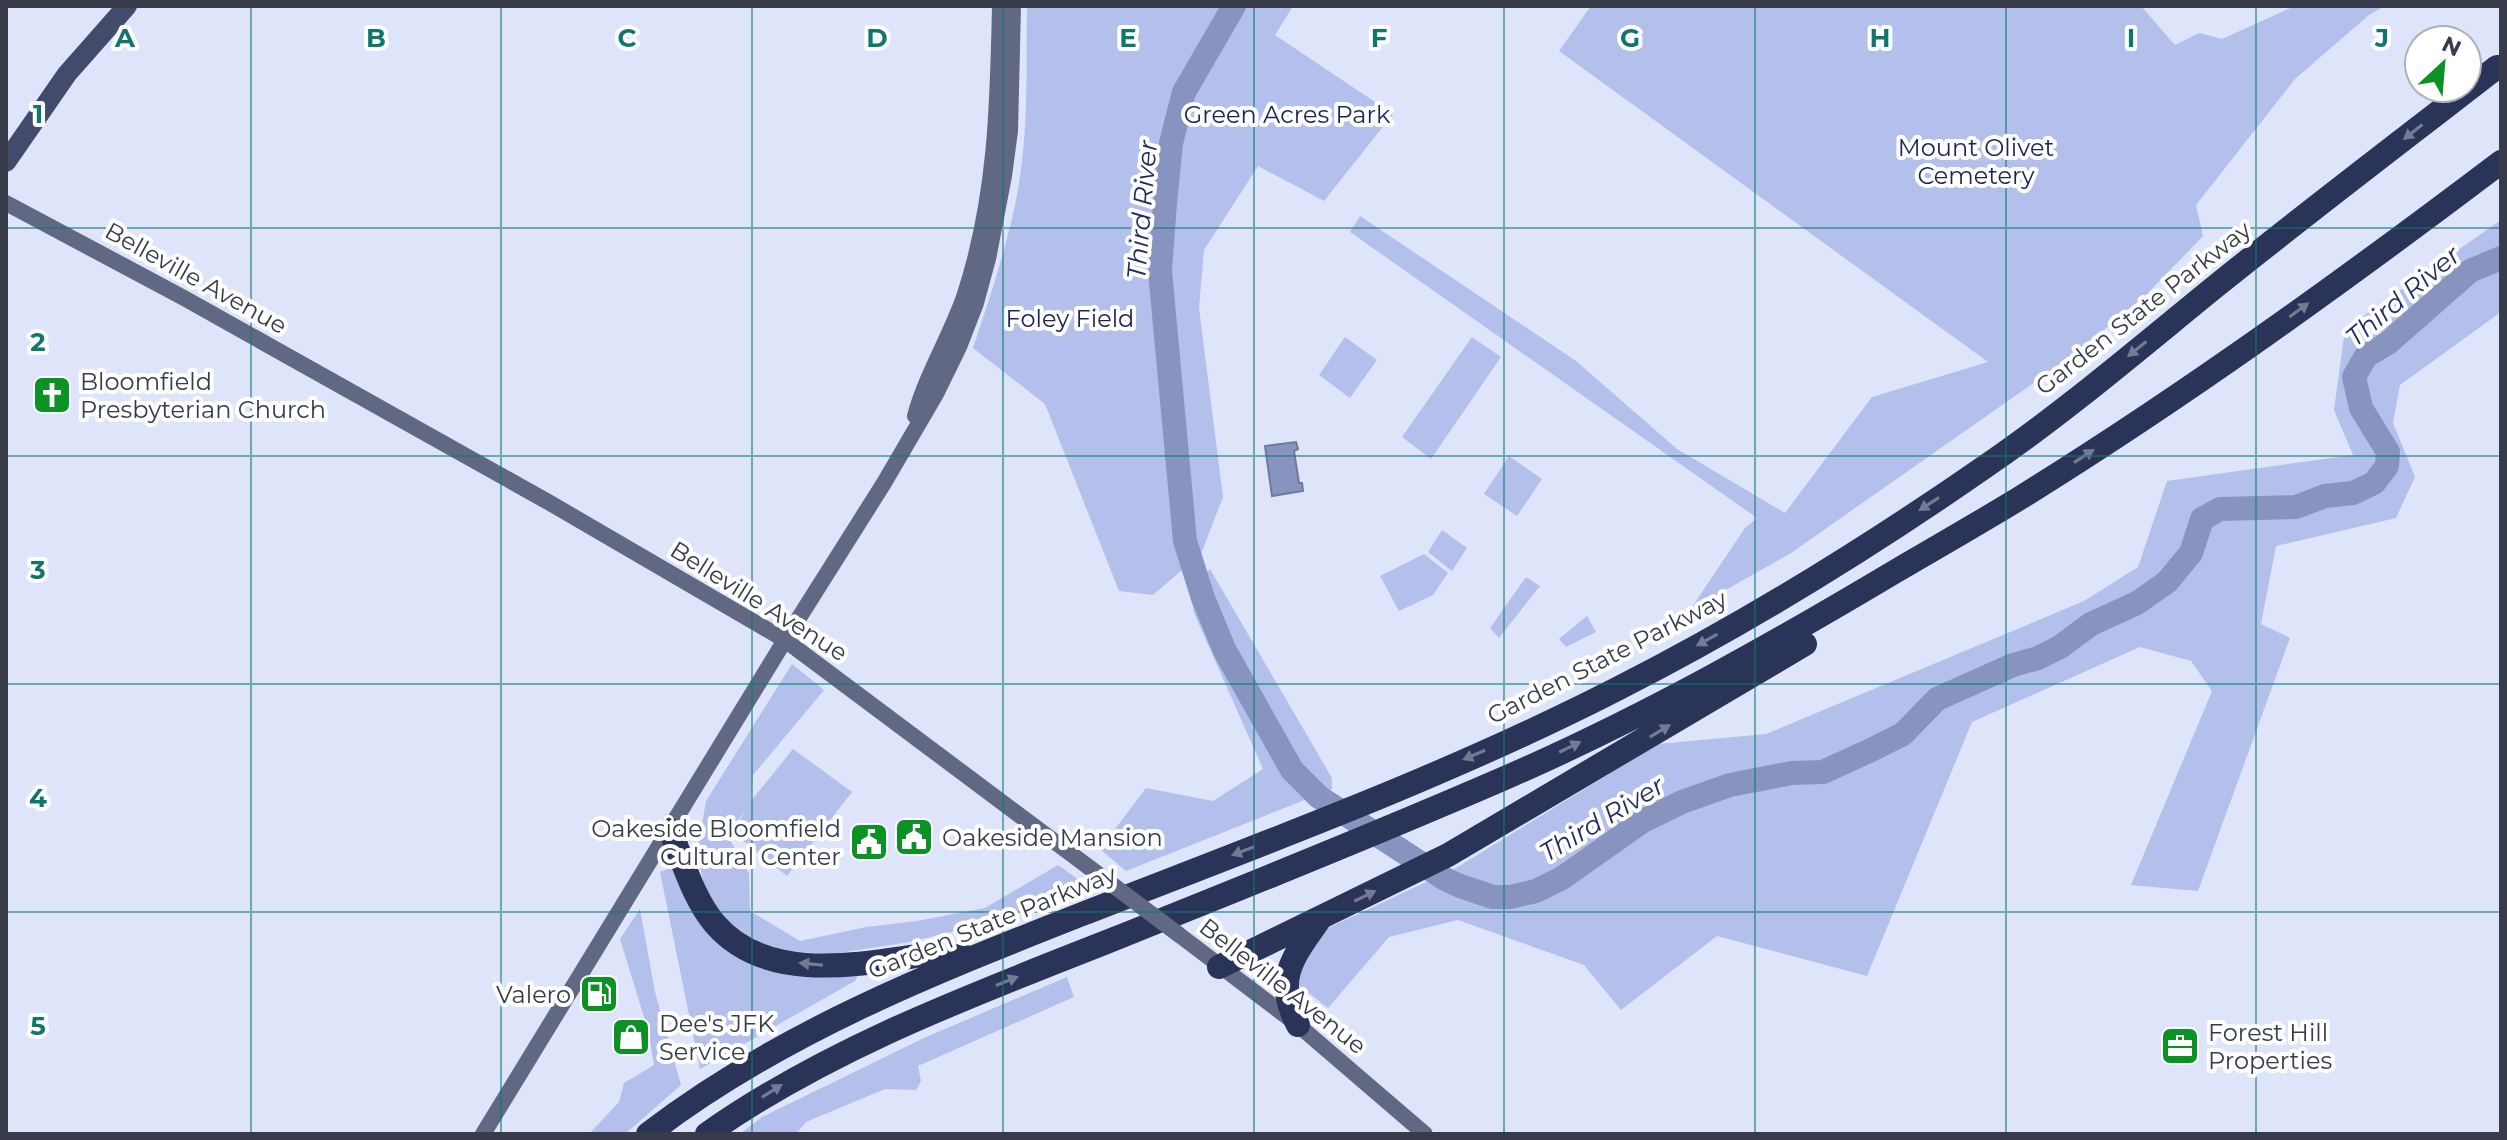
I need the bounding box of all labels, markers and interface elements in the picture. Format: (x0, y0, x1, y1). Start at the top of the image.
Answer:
text: A (114, 22, 136, 54)
text: B (366, 22, 386, 54)
text: C (618, 22, 637, 54)
text: D (866, 22, 888, 54)
text: E (1119, 22, 1137, 54)
text: F (1371, 22, 1387, 54)
text: G (1620, 22, 1640, 54)
text: H (1869, 22, 1891, 54)
text: I (2127, 22, 2135, 54)
text: J (2374, 22, 2389, 54)
north arrow (2403, 24, 2483, 104)
text: N (2438, 30, 2465, 63)
text: 1 (33, 98, 43, 130)
park label: Green Acres Park (1184, 100, 1391, 129)
one-way arrow (2403, 124, 2423, 140)
park label: Mount Olivet Cemetery (1898, 133, 2054, 190)
water label: Third River (1120, 138, 1164, 281)
street label: Garden State Parkway (2030, 215, 2256, 401)
street label: Belleville Avenue (100, 216, 292, 340)
water label: Third River (2339, 238, 2467, 353)
one-way arrow (2289, 303, 2310, 319)
park label: Foley Field (1006, 304, 1134, 333)
text: 2 (30, 326, 46, 358)
one-way arrow (2127, 340, 2147, 357)
place label: Bloomfield Presbyterian Church (80, 367, 326, 424)
church icon: Bloomfield Presbyterian Church (31, 374, 73, 416)
one-way arrow (2074, 449, 2095, 464)
one-way arrow (1918, 496, 1939, 511)
street label: Belleville Avenue (665, 535, 853, 667)
text: 3 (29, 554, 46, 586)
street label: Garden State Parkway (1482, 584, 1732, 730)
one-way arrow (1696, 633, 1719, 647)
one-way arrow (1649, 724, 1671, 738)
one-way arrow (1559, 740, 1582, 754)
one-way arrow (1462, 748, 1486, 761)
water label: Third River (1534, 769, 1671, 869)
text: 4 (29, 782, 47, 814)
place label: Oakeside Bloomfield Cultural Center (591, 814, 841, 871)
public building icon: Oakeside Mansion (893, 816, 935, 858)
public building icon: Oakeside Bloomfield Cultural Center (848, 821, 890, 863)
place label: Oakeside Mansion (942, 823, 1163, 852)
one-way arrow (1231, 845, 1255, 858)
street label: Garden State Parkway (864, 859, 1120, 985)
one-way arrow (1353, 889, 1376, 903)
street label: Belleville Avenue (1194, 912, 1372, 1060)
one-way arrow (798, 957, 823, 970)
fuel station icon: Valero (578, 973, 620, 1015)
one-way arrow (995, 974, 1019, 987)
place label: Valero (496, 980, 571, 1009)
place label: Dee's JFK Service (659, 1009, 774, 1066)
text: 5 (30, 1010, 46, 1042)
shop icon: Dee's JFK Service (610, 1016, 652, 1058)
place label: Forest Hill Properties (2208, 1018, 2332, 1075)
office icon: Forest Hill Properties (2159, 1025, 2201, 1067)
one-way arrow (761, 1085, 783, 1099)

